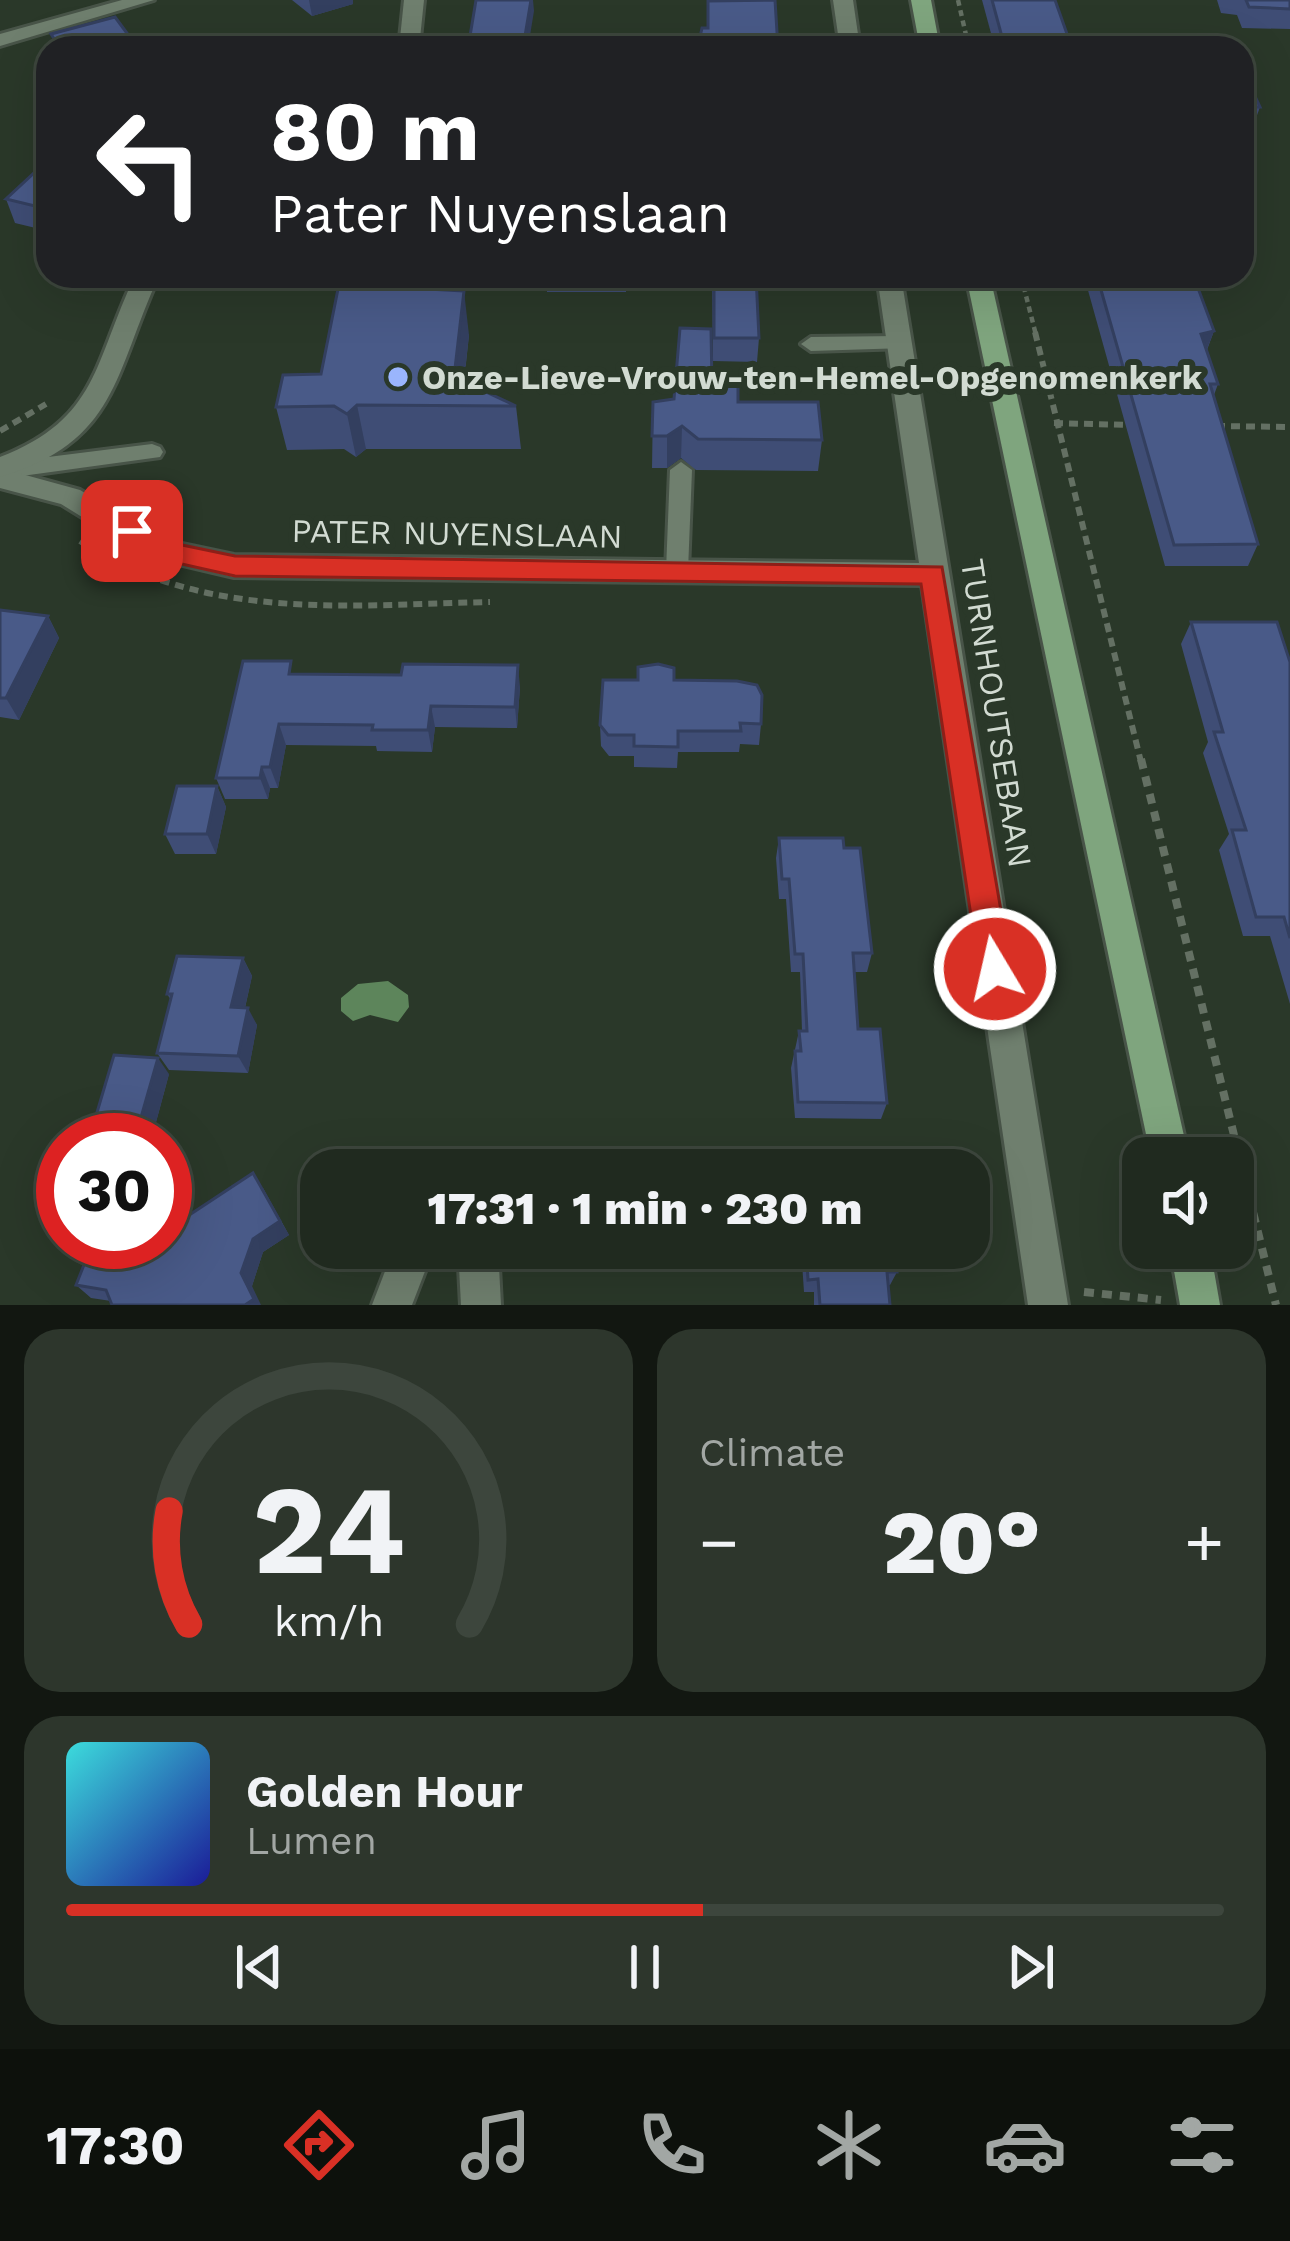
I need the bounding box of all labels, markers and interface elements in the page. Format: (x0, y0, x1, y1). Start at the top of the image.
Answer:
text: 80 m (270, 82, 480, 180)
icon: left (72, 84, 228, 240)
text: Pater Nuyenslaan (270, 182, 730, 245)
place label: Onze-Lieve-Vrouw-ten-Hemel-Opgenomenkerk (422, 358, 1203, 397)
marker: Onze-Lieve-Vrouw-ten-Hemel-Opgenomenkerk (385, 364, 411, 390)
pin (81, 480, 183, 582)
icon: arrive (99, 498, 165, 564)
street label: PATER NUYENSLAAN (291, 511, 623, 556)
street label: TURNHOUTSEBAAN (953, 556, 1040, 870)
position arrow (932, 906, 1058, 1032)
speed limit sign: 30 (36, 1113, 192, 1269)
map controls (1122, 1137, 1254, 1269)
button: sound (1122, 1137, 1254, 1269)
text: 17:31 · 1 min · 230 m (428, 1182, 862, 1235)
text: Climate (699, 1430, 845, 1475)
text: 24 (252, 1457, 405, 1603)
text: 20° (882, 1489, 1041, 1595)
text: − (699, 1504, 739, 1581)
text: + (1184, 1504, 1224, 1581)
text: km/h (273, 1595, 384, 1645)
text: Golden Hour (246, 1765, 523, 1818)
text: Lumen (246, 1818, 377, 1863)
icon: previous (226, 1934, 292, 2000)
icon: pause (612, 1934, 678, 2000)
icon: next (998, 1934, 1064, 2000)
icon: directions (277, 2103, 361, 2187)
icon: music (454, 2103, 538, 2187)
icon: phone (630, 2103, 714, 2187)
icon: climate (807, 2103, 891, 2187)
icon: car (983, 2103, 1067, 2187)
icon: filters (1160, 2103, 1244, 2187)
text: 17:30 (46, 2114, 185, 2177)

